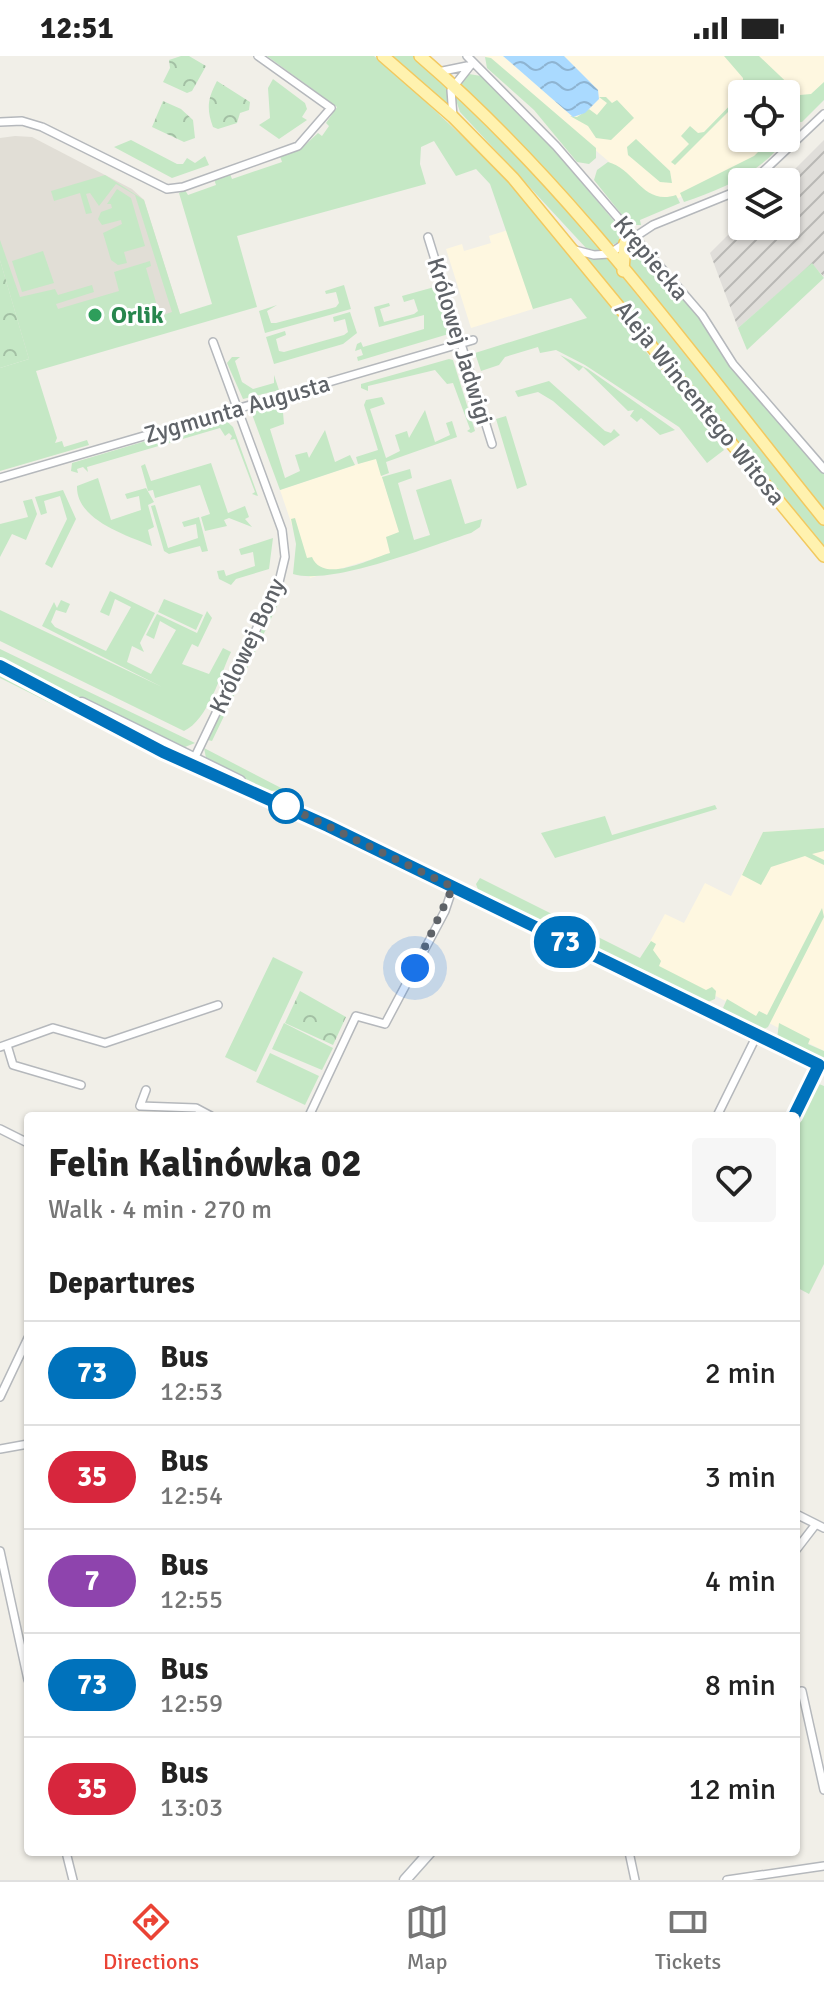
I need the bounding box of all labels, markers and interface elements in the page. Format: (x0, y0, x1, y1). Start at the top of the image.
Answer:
text: 12:51 (40, 10, 114, 47)
map controls (728, 80, 800, 240)
button: locate (728, 80, 800, 152)
button: layers (728, 168, 800, 240)
street label: Krępiecka (607, 209, 695, 307)
street label: Królowej Jadwigi (420, 254, 500, 428)
street label: Aleja Wincentego Witosa (608, 295, 792, 511)
place label: Orlik (111, 300, 164, 330)
marker: Orlik (86, 306, 104, 324)
street label: Zygmunta Augusta (141, 368, 333, 450)
street label: Królowej Bony (203, 573, 291, 719)
unlabelled marker (269, 789, 303, 823)
line badge: 73 (529, 916, 601, 968)
text: 73 (550, 925, 580, 959)
your location (395, 948, 435, 988)
button: heart (692, 1138, 776, 1222)
text: Felin Kalinówka 02 (48, 1140, 362, 1187)
text: Walk · 4 min · 270 m (48, 1194, 272, 1226)
text: Departures (48, 1265, 195, 1302)
text: Bus (160, 1339, 208, 1376)
text: 2 min (705, 1355, 776, 1392)
text: 73 (77, 1356, 107, 1390)
text: 12:53 (160, 1376, 223, 1408)
text: Bus (160, 1443, 208, 1480)
text: 3 min (705, 1459, 776, 1496)
text: 35 (77, 1460, 107, 1494)
text: 12:54 (160, 1480, 223, 1512)
text: Bus (160, 1547, 208, 1584)
text: 4 min (705, 1563, 776, 1600)
text: 7 (84, 1564, 100, 1598)
text: 12:55 (160, 1584, 223, 1616)
text: Bus (160, 1651, 208, 1688)
text: 8 min (705, 1667, 776, 1704)
text: 73 (77, 1668, 107, 1702)
text: 12:59 (160, 1688, 223, 1720)
text: Bus (160, 1755, 208, 1792)
text: 12 min (689, 1771, 776, 1808)
text: 35 (77, 1772, 107, 1806)
text: 13:03 (160, 1792, 223, 1824)
tab: Directions (103, 1900, 199, 1975)
tab: Map (405, 1900, 449, 1975)
tab: Tickets (655, 1900, 721, 1975)

